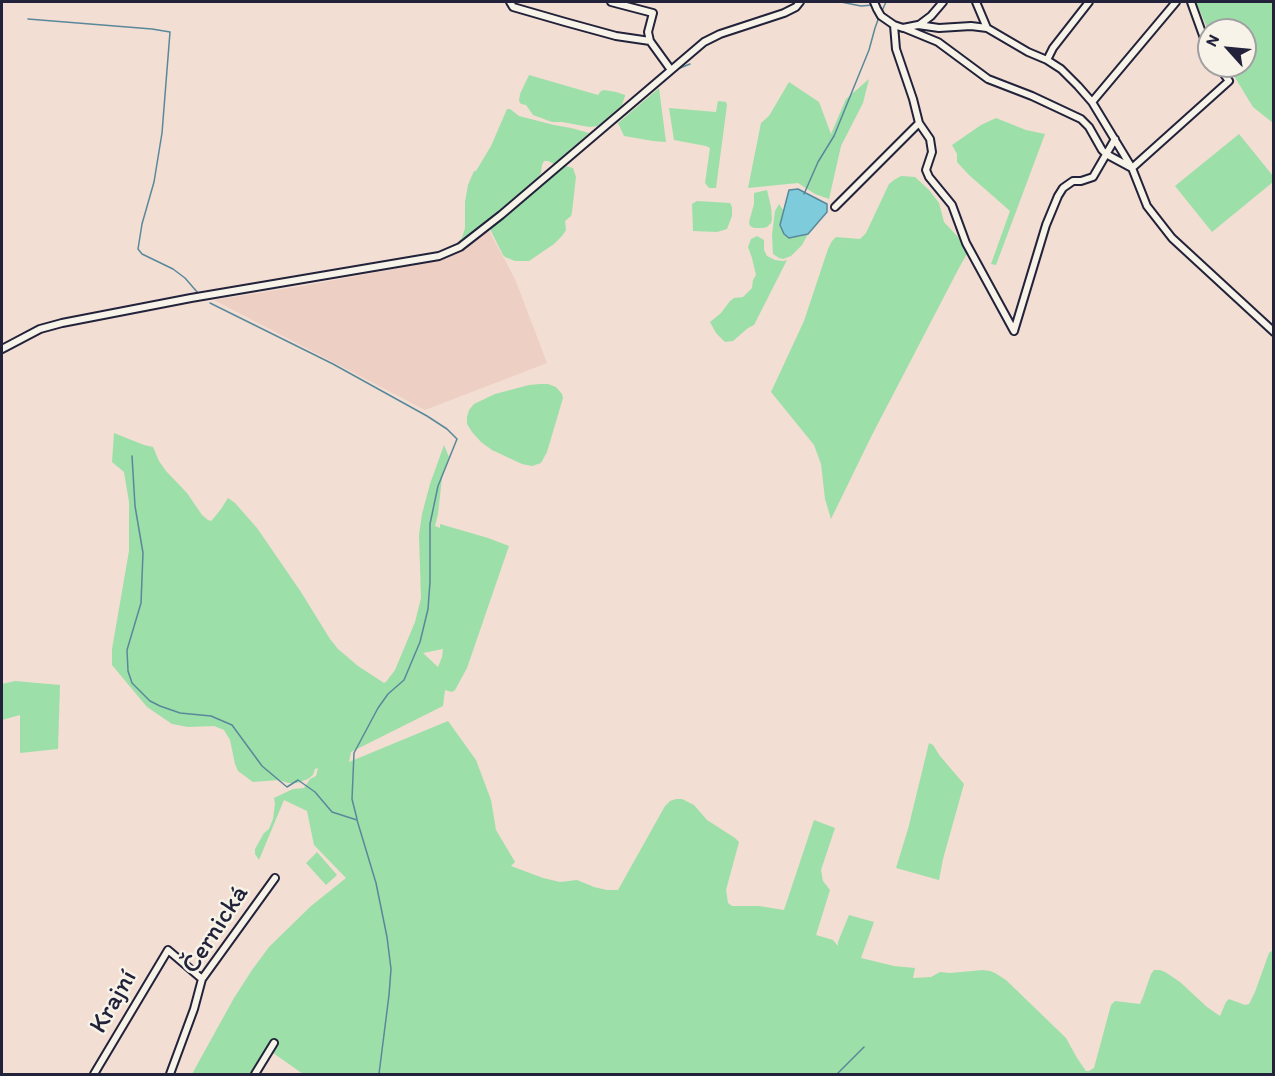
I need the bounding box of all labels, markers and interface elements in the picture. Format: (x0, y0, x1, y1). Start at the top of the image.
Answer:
north arrow (1197, 18, 1257, 78)
text: N (1201, 31, 1223, 50)
street label: Černická (176, 880, 256, 980)
street label: Krajní (83, 965, 145, 1039)

